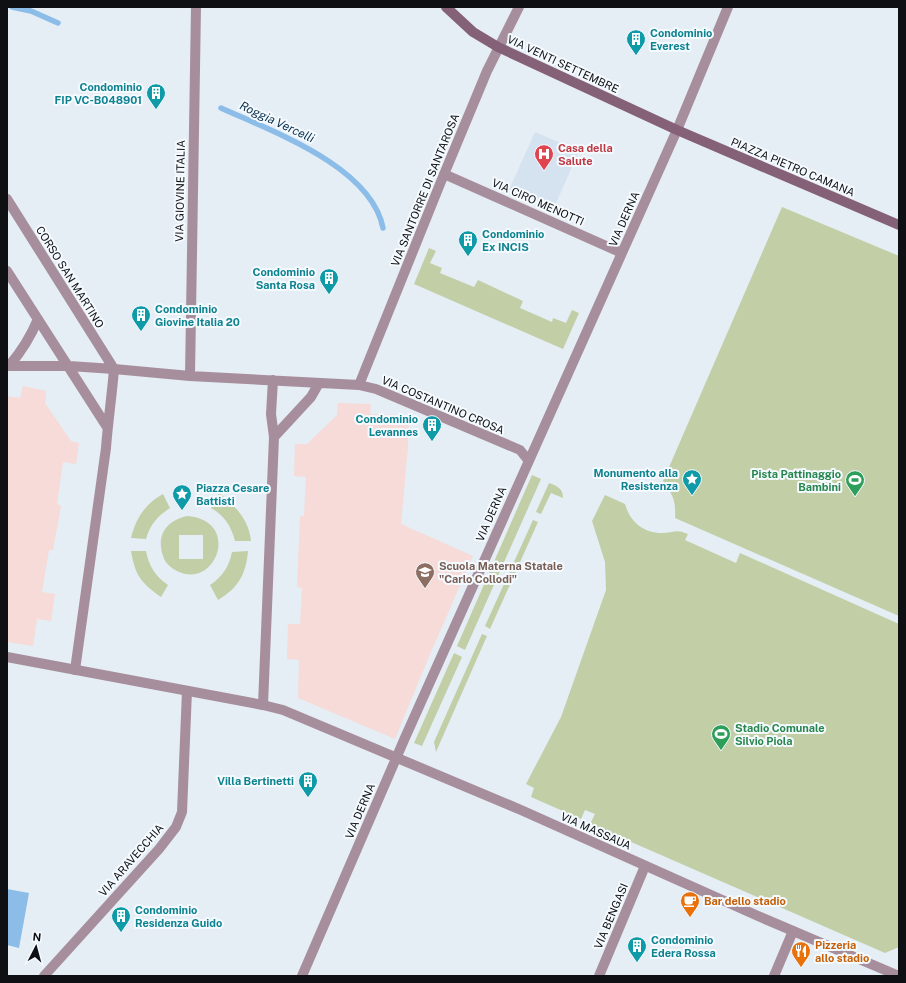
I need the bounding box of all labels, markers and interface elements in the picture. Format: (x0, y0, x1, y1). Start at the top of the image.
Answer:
place label: Condominio Everest (650, 27, 712, 52)
building icon: Condominio Everest (625, 28, 647, 56)
street label: VIA VENTI SETTEMBRE (505, 33, 621, 95)
place label: Condominio FIP VC-B048901 (55, 81, 142, 106)
building icon: Condominio FIP VC-B048901 (145, 82, 167, 110)
water label: Roggia Vercelli (237, 99, 317, 145)
street label: VIA SANTORRE DI SANTAROSA (389, 112, 461, 268)
street label: PIAZZA PIETRO CAMANA (729, 135, 857, 199)
street label: VIA GIOVINE ITALIA (173, 140, 187, 242)
place label: Casa della Salute (558, 142, 613, 167)
hospital icon: Casa della Salute (533, 143, 555, 171)
street label: VIA CIRO MENOTTI (490, 176, 586, 228)
street label: VIA DERNA (607, 189, 642, 248)
street label: CORSO SAN MARTINO (34, 224, 106, 330)
place label: Condominio Ex INCIS (482, 228, 544, 253)
building icon: Condominio Ex INCIS (457, 229, 479, 257)
place label: Condominio Santa Rosa (253, 266, 315, 291)
building icon: Condominio Santa Rosa (318, 267, 340, 295)
place label: Condominio Giovine Italia 20 (155, 303, 240, 328)
building icon: Condominio Giovine Italia 20 (130, 304, 152, 332)
street label: VIA COSTANTINO CROSA (380, 374, 506, 436)
place label: Condominio Levannes (356, 413, 418, 438)
building icon: Condominio Levannes (421, 414, 443, 442)
place label: Monumento alla Resistenza (593, 467, 678, 492)
place icon: Monumento alla Resistenza (681, 468, 703, 496)
place label: Pista Pattinaggio Bambini (751, 468, 841, 493)
sports icon: Pista Pattinaggio Bambini (844, 469, 866, 497)
place label: Piazza Cesare Battisti (196, 482, 269, 507)
place icon: Piazza Cesare Battisti (171, 483, 193, 511)
street label: VIA DERNA (474, 484, 509, 543)
place label: Scuola Materna Statale "Carlo Collodi" (439, 560, 563, 585)
school or university icon: Scuola Materna Statale "Carlo Collodi" (414, 561, 436, 589)
place label: Stadio Comunale Silvio Piola (735, 722, 825, 747)
sports icon: Stadio Comunale Silvio Piola (710, 723, 732, 751)
building icon: Villa Bertinetti (297, 770, 319, 798)
place label: Villa Bertinetti (217, 775, 294, 787)
street label: VIA DERNA (343, 781, 377, 841)
street label: VIA MASSAUA (559, 810, 633, 852)
street label: VIA ARAVECCHIA (96, 821, 166, 898)
street label: VIA BENGASI (592, 882, 630, 950)
cafe icon: Bar dello stadio (679, 890, 701, 918)
place label: Bar dello stadio (704, 895, 786, 907)
place label: Condominio Residenza Guido (135, 904, 222, 929)
building icon: Condominio Residenza Guido (110, 905, 132, 933)
north arrow (16, 927, 56, 967)
text: N (32, 931, 42, 943)
place label: Condominio Edera Rossa (651, 934, 716, 959)
building icon: Condominio Edera Rossa (626, 935, 648, 963)
place label: Pizzeria allo stadio (815, 939, 869, 964)
restaurant icon: Pizzeria allo stadio (790, 940, 812, 968)

